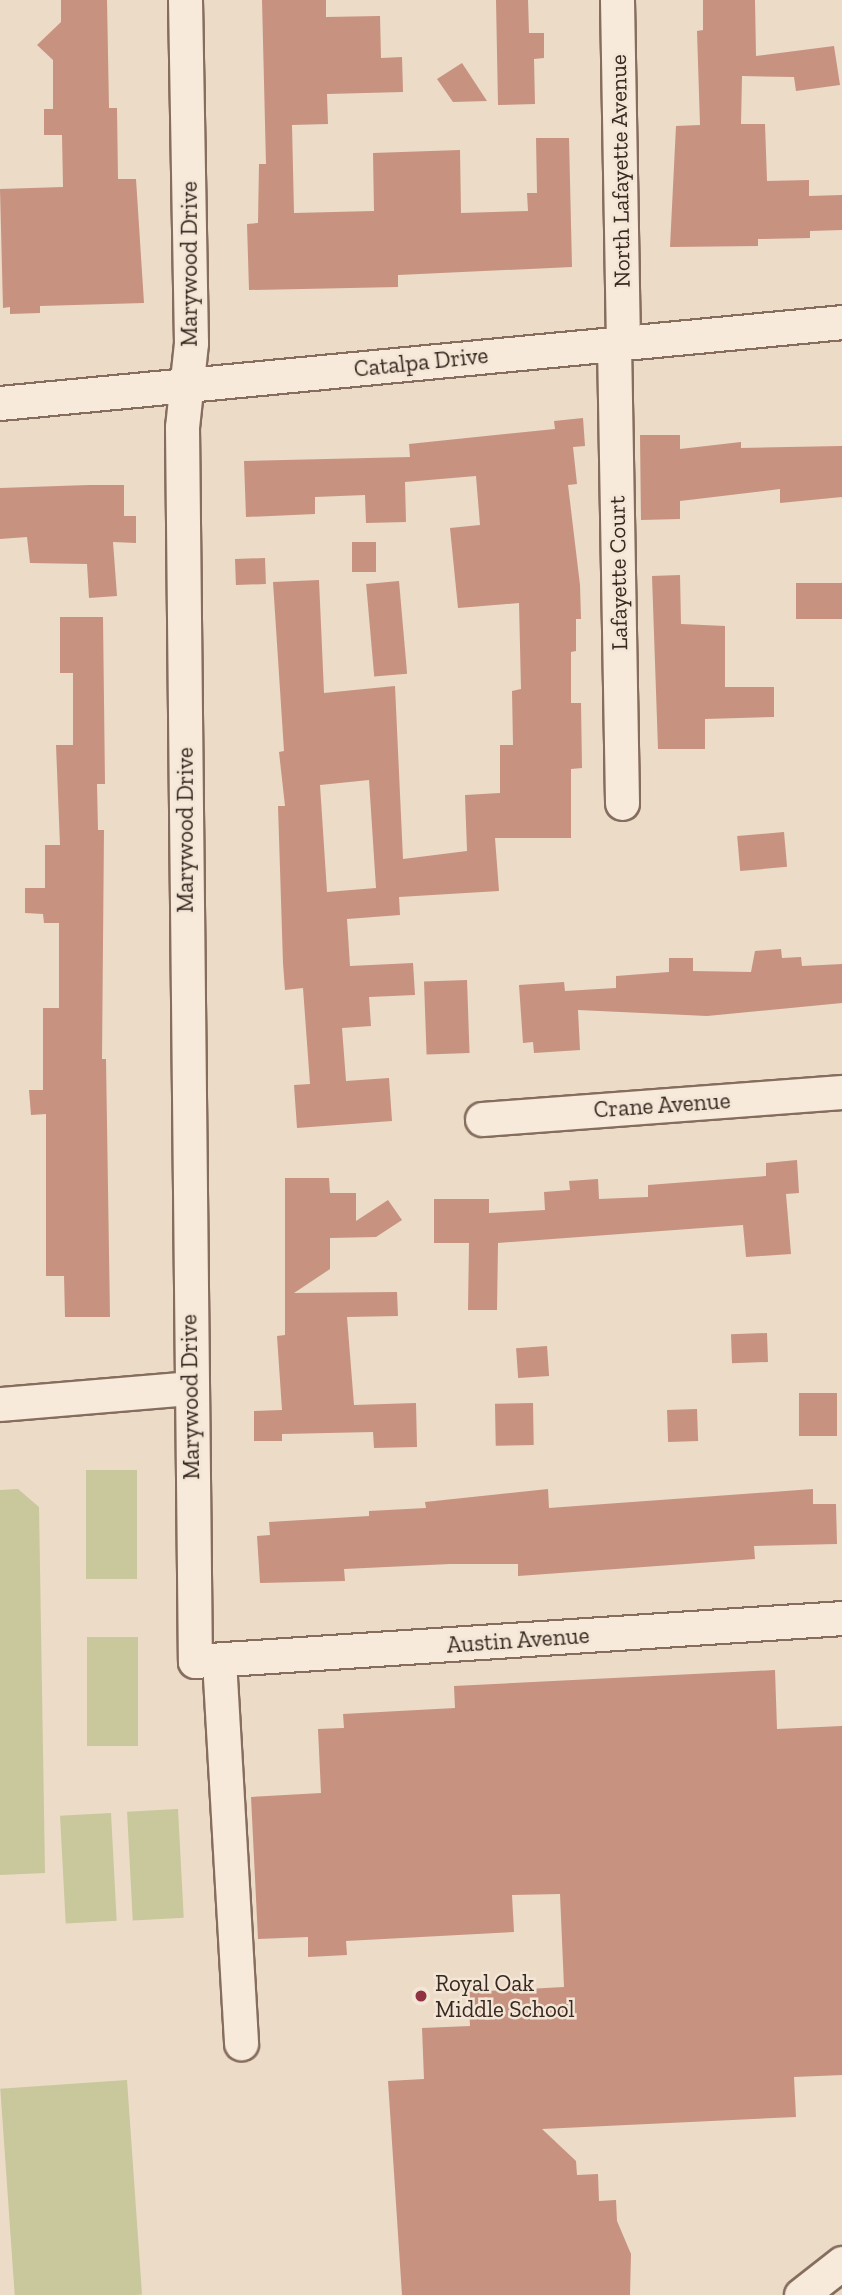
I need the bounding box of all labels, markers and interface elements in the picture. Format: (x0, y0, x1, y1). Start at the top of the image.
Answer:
street label: North Lafayette Avenue (604, 54, 636, 288)
street label: Marywood Drive (175, 181, 203, 347)
street label: Catalpa Drive (353, 341, 489, 383)
street label: Lafayette Court (603, 495, 633, 651)
street label: Marywood Drive (171, 747, 199, 913)
street label: Crane Avenue (592, 1086, 732, 1124)
street label: Marywood Drive (175, 1314, 205, 1480)
street label: Austin Avenue (445, 1621, 591, 1659)
place label: Royal Oak Middle School (435, 1969, 575, 2023)
marker: Royal Oak Middle School (413, 1988, 429, 2004)

